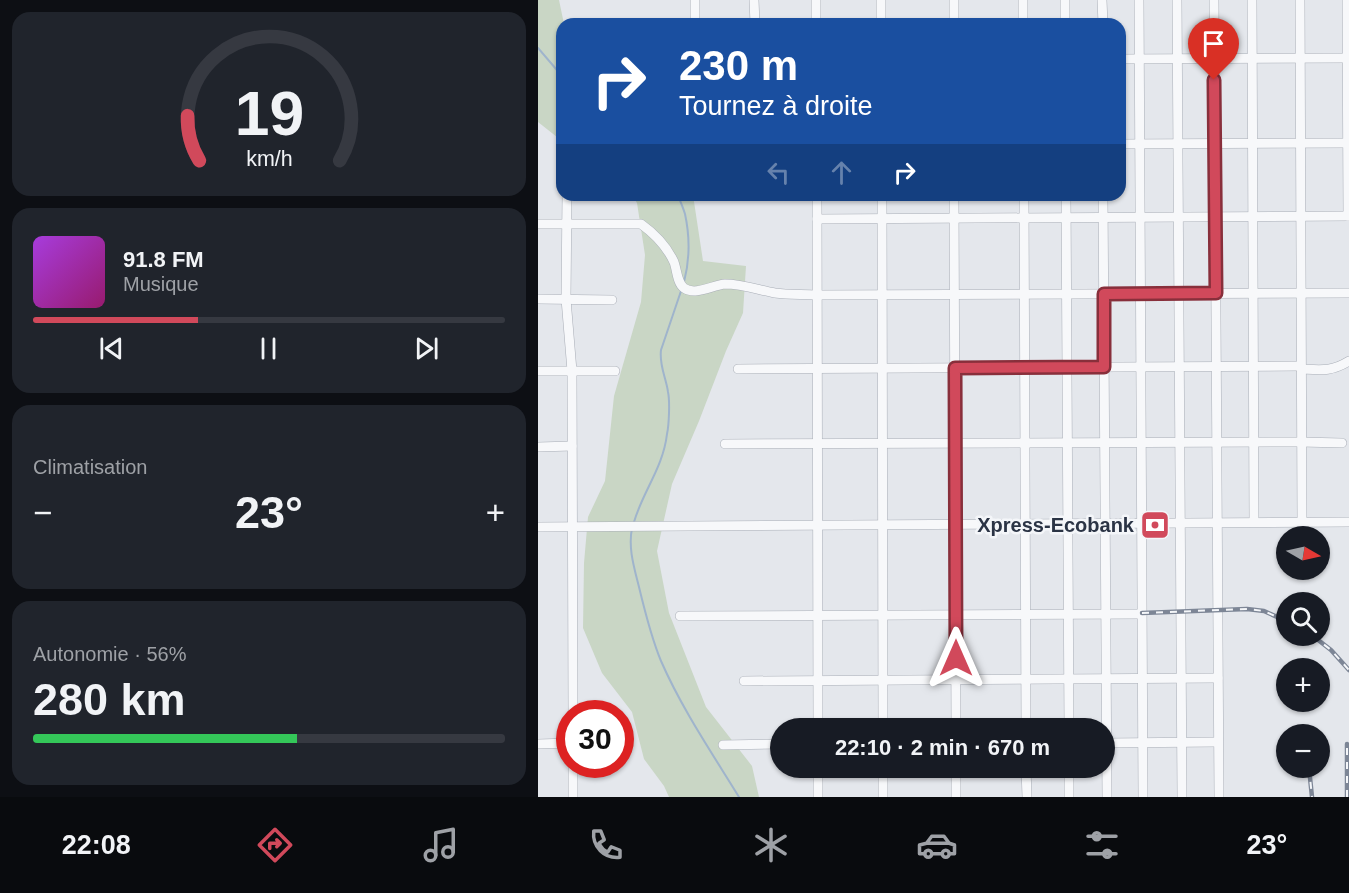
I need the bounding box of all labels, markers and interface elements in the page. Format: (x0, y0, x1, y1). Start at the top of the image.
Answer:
pin (1188, 18, 1239, 80)
icon: arrive (1197, 27, 1230, 60)
icon: right (580, 42, 658, 120)
text: 230 m (679, 42, 798, 89)
text: 19 (234, 79, 304, 148)
text: Tournez à droite (679, 91, 873, 121)
text: km/h (246, 148, 292, 172)
icon: left (762, 156, 795, 189)
icon: ahead (825, 156, 858, 189)
icon: right (888, 156, 921, 189)
text: 91.8 FM (123, 247, 204, 272)
text: Musique (123, 273, 199, 295)
icon: previous (95, 332, 128, 365)
icon: pause (252, 332, 285, 365)
icon: next (410, 332, 443, 365)
text: Climatisation (33, 456, 147, 478)
text: 23° (235, 487, 303, 538)
text: − (33, 494, 52, 531)
text: + (486, 494, 505, 531)
bank icon: Xpress-Ecobank (1139, 509, 1171, 541)
place label: Xpress-Ecobank (977, 514, 1135, 536)
north arrow (1276, 526, 1330, 580)
map controls (1276, 526, 1330, 778)
button: search (1276, 592, 1330, 646)
position arrow (924, 626, 988, 690)
text: Autonomie · 56% (33, 643, 186, 665)
button: + (1276, 658, 1330, 712)
text: 280 km (33, 674, 186, 725)
speed limit sign: 30 (556, 700, 634, 778)
button: − (1276, 724, 1330, 778)
text: 22:10 · 2 min · 670 m (835, 735, 1050, 760)
icon: directions (254, 824, 296, 866)
icon: music (420, 824, 462, 866)
icon: phone (585, 824, 627, 866)
icon: climate (750, 824, 792, 866)
icon: car (916, 824, 958, 866)
icon: filters (1081, 824, 1123, 866)
text: 22:08 (62, 830, 131, 860)
text: 23° (1246, 830, 1287, 860)

